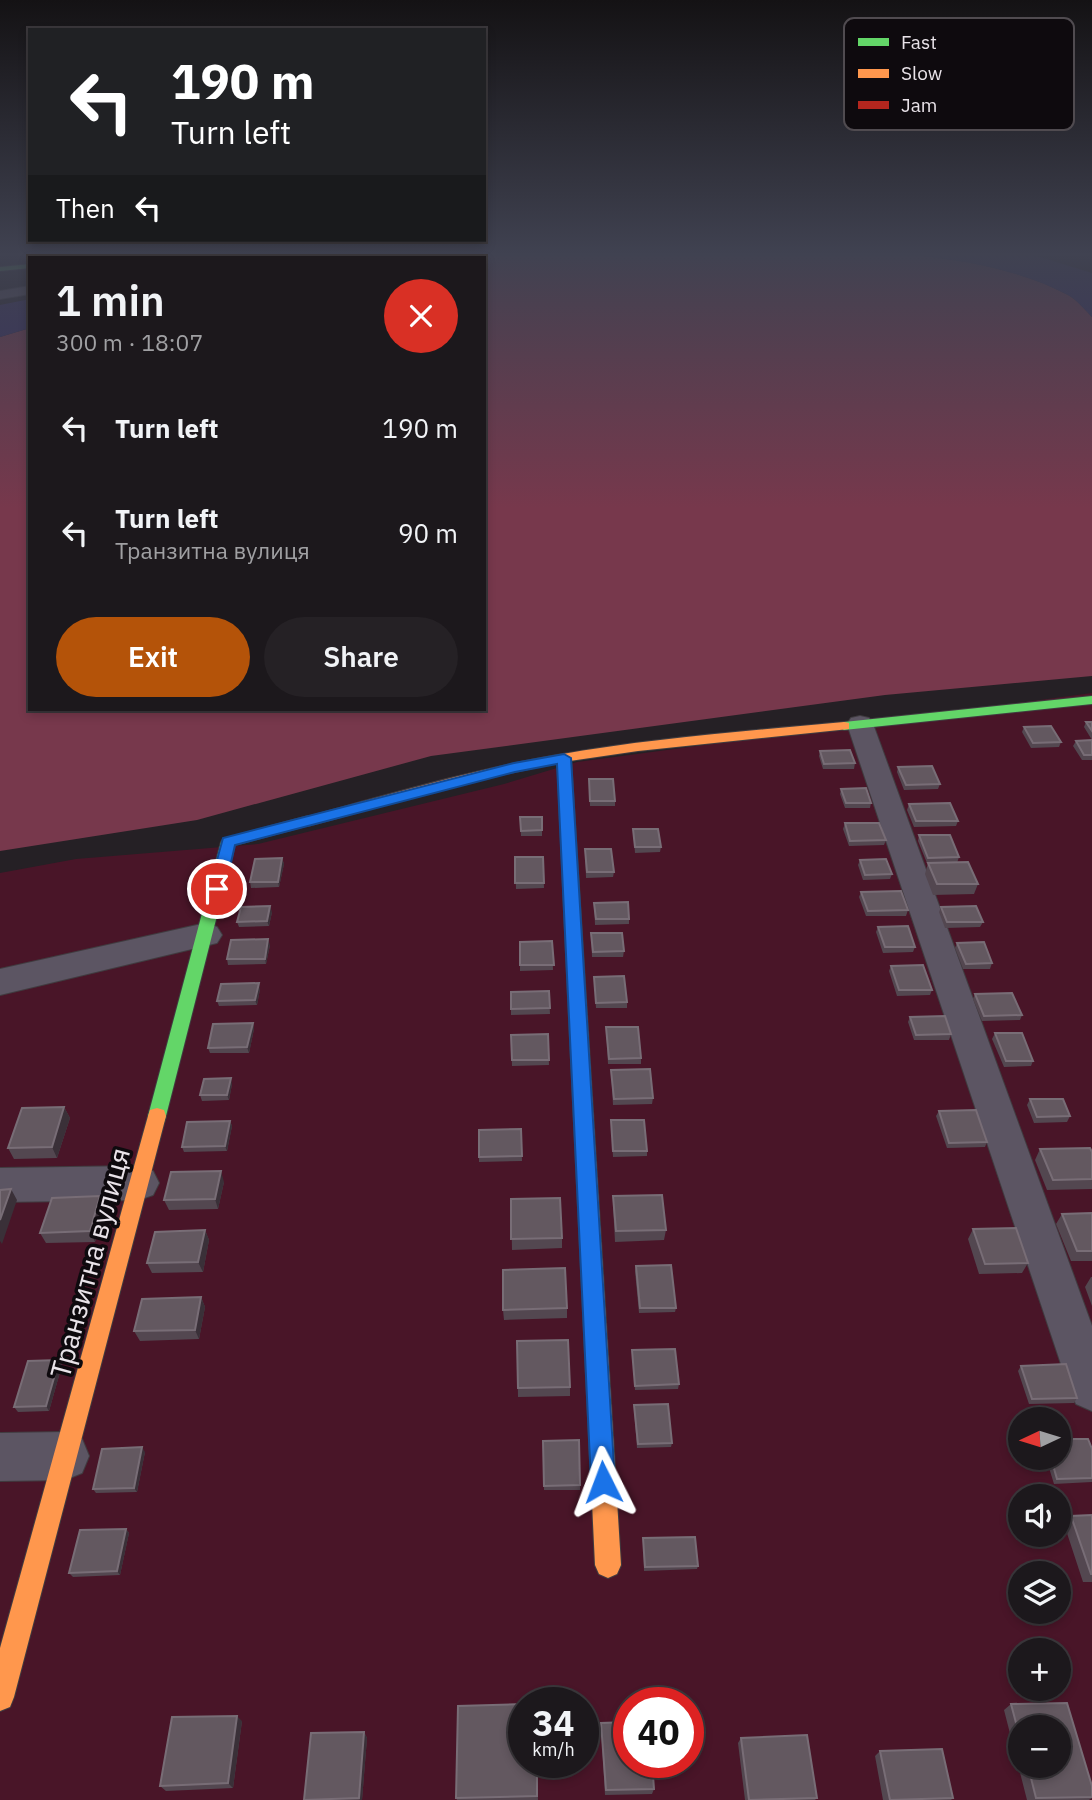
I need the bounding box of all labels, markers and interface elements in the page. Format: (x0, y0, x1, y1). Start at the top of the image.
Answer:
legend (844, 18, 1074, 130)
text: Fast (901, 30, 937, 54)
text: 190 m (171, 49, 315, 112)
icon: left (56, 56, 147, 147)
text: Slow (901, 61, 942, 85)
text: Jam (901, 93, 937, 117)
text: Turn left (171, 111, 291, 153)
icon: left (129, 189, 167, 227)
text: Then (56, 191, 115, 225)
text: 1 min (56, 273, 165, 328)
button: close (384, 279, 458, 353)
text: 300 m · 18:07 (56, 327, 203, 357)
icon: left (56, 409, 94, 447)
text: Turn left (115, 411, 218, 445)
text: 190 m (382, 411, 458, 445)
text: Turn left (115, 501, 218, 535)
icon: left (56, 514, 94, 552)
text: 90 m (398, 516, 458, 550)
text: Транзитна вулиця (115, 535, 310, 565)
button: Exit (56, 617, 250, 697)
button: Share (264, 617, 458, 697)
pin (187, 859, 247, 919)
icon: arrive (198, 870, 236, 908)
street label: Транзитна вулиця (41, 1144, 138, 1382)
north arrow (1008, 1407, 1071, 1470)
map controls (1008, 1407, 1071, 1778)
position arrow (566, 1445, 640, 1519)
button: sound (1008, 1484, 1071, 1547)
button: layers (1008, 1561, 1071, 1624)
button: + (1008, 1638, 1071, 1701)
speed limit sign: 40 (613, 1687, 704, 1778)
text: 34 (532, 1700, 575, 1746)
button: − (1008, 1715, 1071, 1778)
text: km/h (532, 1738, 575, 1761)

